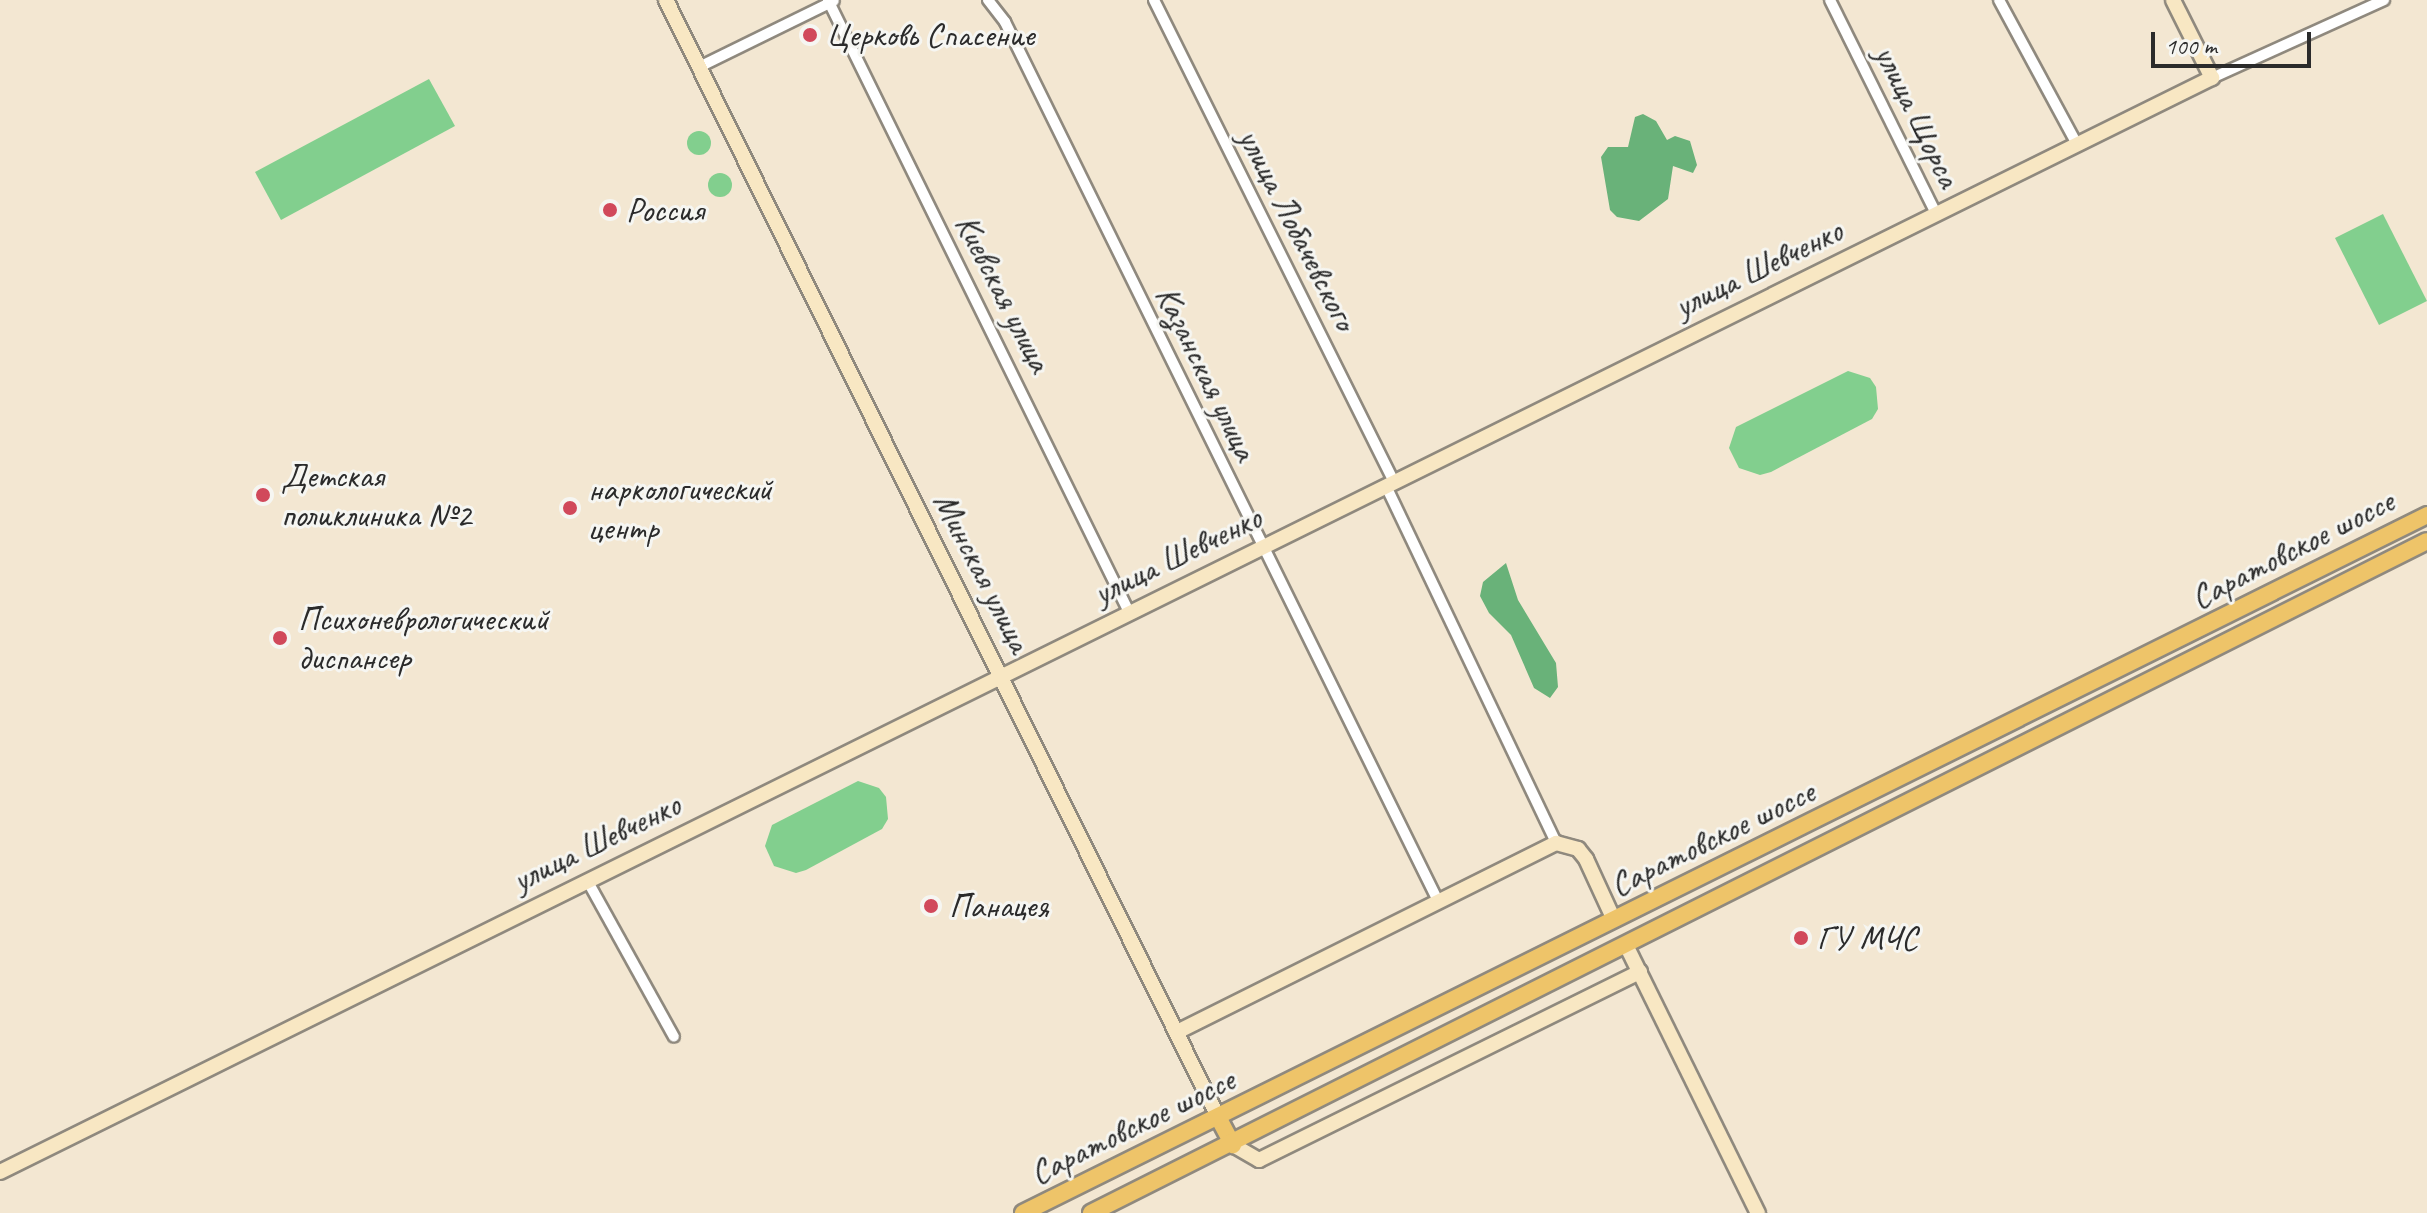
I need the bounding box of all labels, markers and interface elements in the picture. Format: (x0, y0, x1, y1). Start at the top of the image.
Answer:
place label: Церковь Спасение (826, 15, 1031, 55)
scale bar (2155, 16, 2315, 66)
marker: Церковь Спасение (801, 26, 819, 44)
text: 100 m (2165, 31, 2217, 61)
street label: улица Щорса (1866, 38, 1970, 194)
street label: улица Лобачевского (1230, 121, 1366, 337)
place label: Россия (626, 190, 704, 230)
marker: Россия (601, 201, 619, 219)
street label: Киевская улица (947, 207, 1061, 379)
street label: улица Шевченко (1667, 209, 1849, 327)
street label: Казанская улица (1147, 278, 1267, 468)
place label: Детская поликлиника №2 (281, 455, 471, 534)
place label: наркологический центр (588, 468, 772, 548)
street label: Саратовское шоссе (2183, 480, 2401, 618)
marker: Детская поликлиника №2 (252, 484, 274, 506)
street label: Минская улица (925, 485, 1041, 659)
street label: улица Шевченко (1086, 496, 1268, 614)
marker: наркологический центр (559, 497, 581, 519)
place label: Психоневрологический диспансер (298, 598, 549, 678)
marker: Психоневрологический диспансер (269, 627, 291, 649)
street label: Саратовское шоссе (1602, 770, 1822, 906)
street label: улица Шевченко (505, 783, 687, 901)
place label: Панацея (949, 886, 1048, 926)
marker: Панацея (920, 895, 942, 917)
place label: ГУ МЧС (1817, 918, 1917, 958)
marker: ГУ МЧС (1792, 929, 1810, 947)
street label: Саратовское шоссе (1022, 1058, 1242, 1194)

